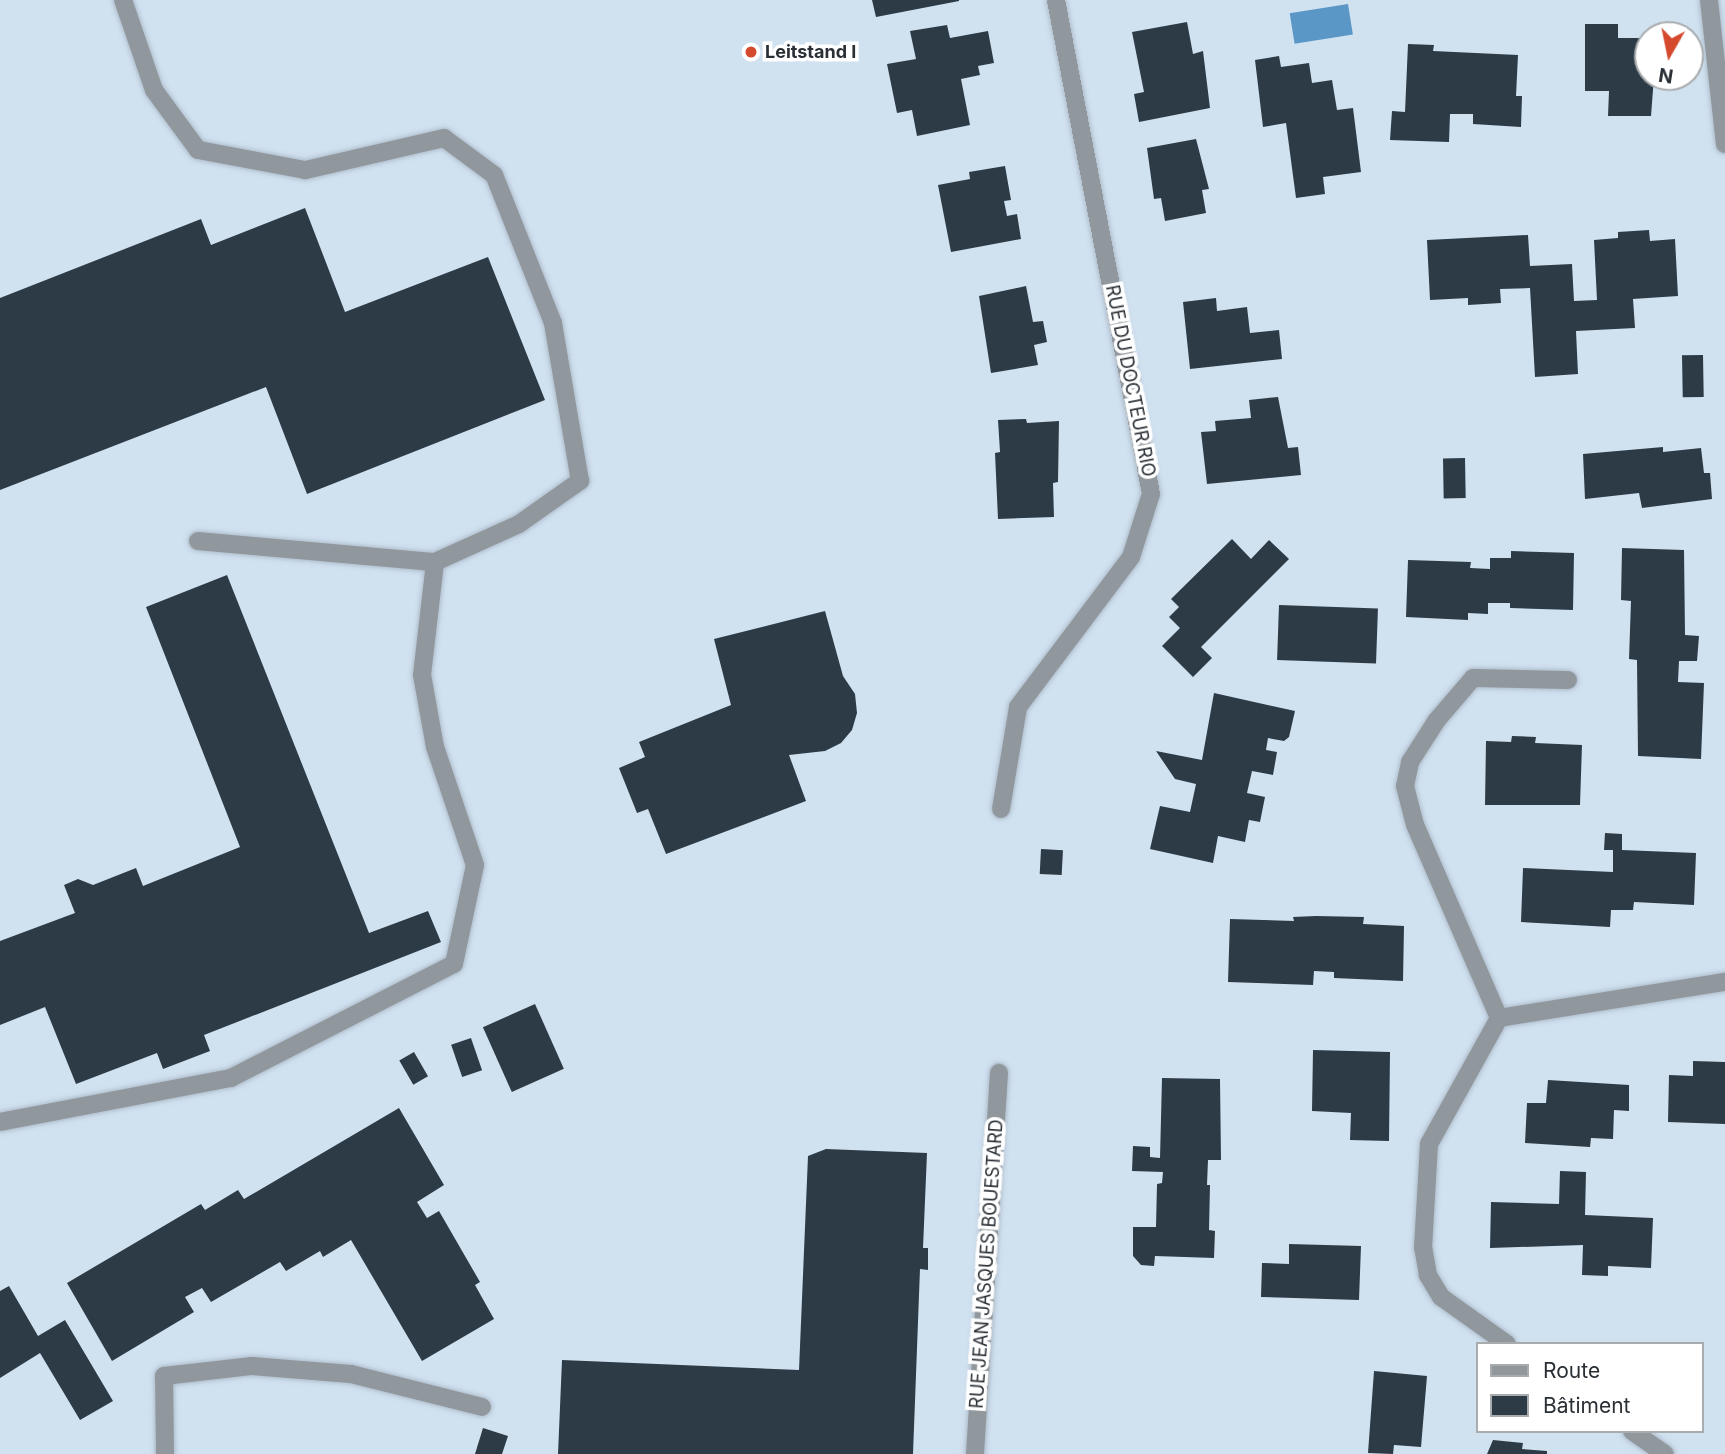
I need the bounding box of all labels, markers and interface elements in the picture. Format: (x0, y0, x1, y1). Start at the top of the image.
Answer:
north arrow (1634, 21, 1704, 91)
place label: Leitstand I (765, 41, 856, 63)
marker: Leitstand I (743, 44, 759, 60)
text: N (1657, 63, 1675, 88)
street label: RUE DU DOCTEUR RIO (1101, 283, 1159, 479)
street label: RUE JEAN JASQUES BOUESTARD (966, 1119, 1008, 1409)
legend (1476, 1342, 1704, 1433)
text: Route (1543, 1358, 1600, 1383)
text: Bâtiment (1543, 1393, 1630, 1418)

